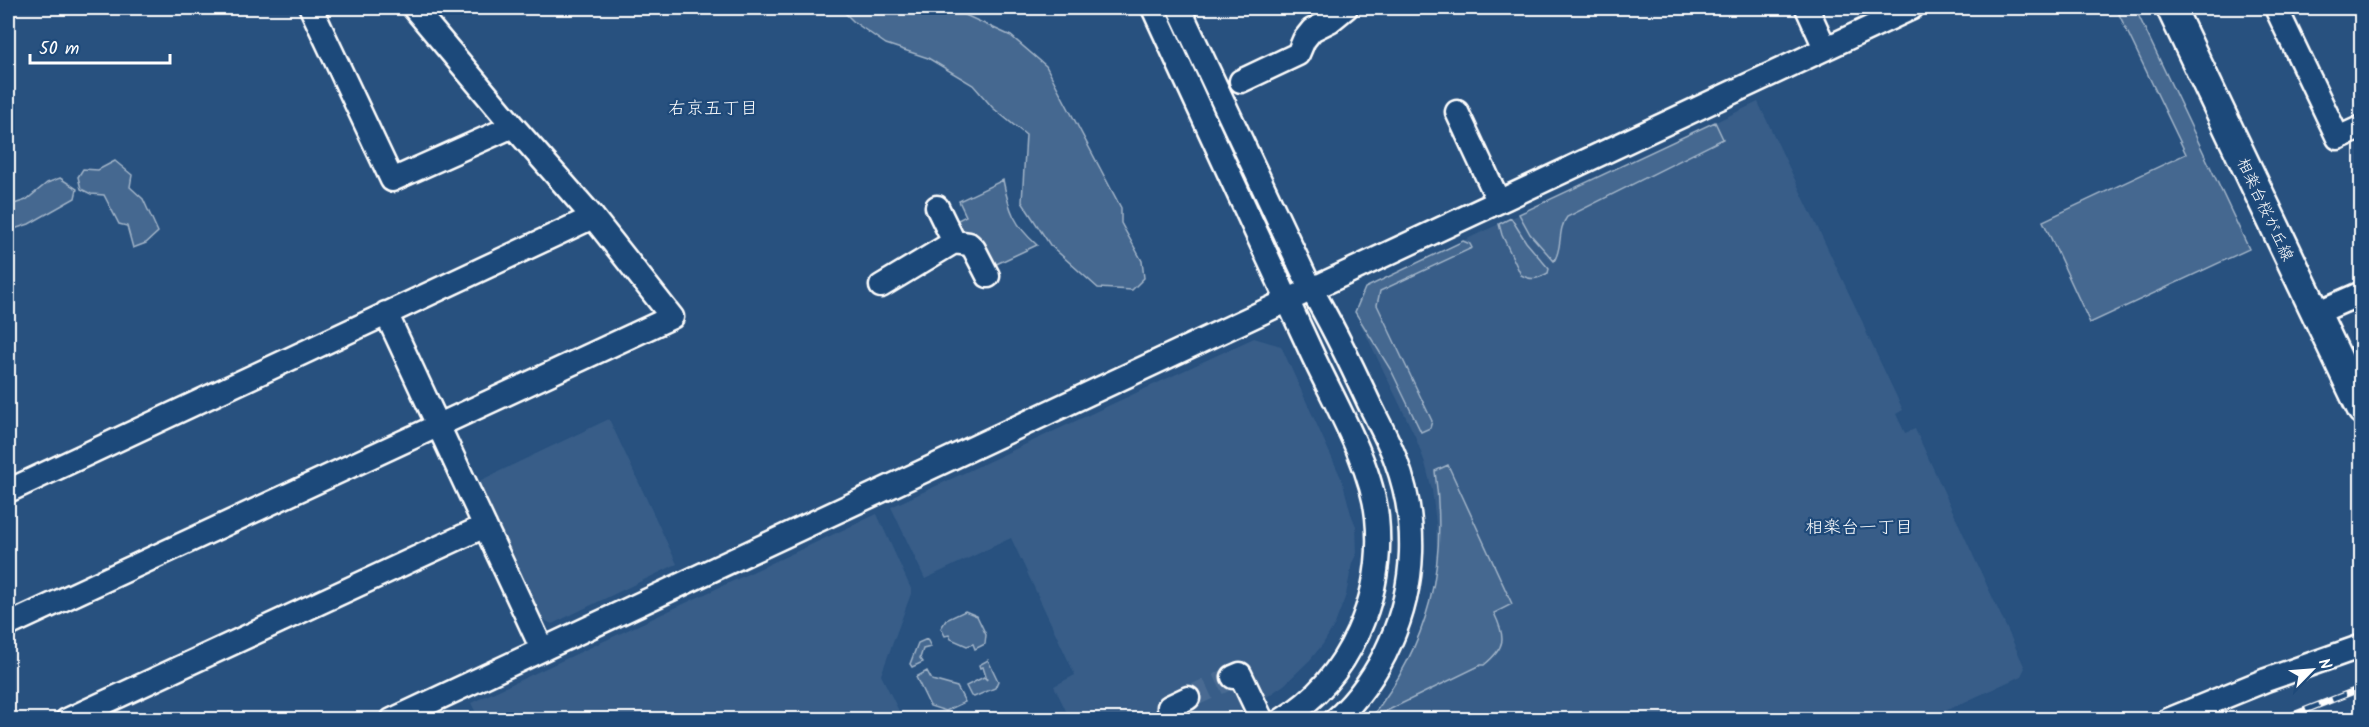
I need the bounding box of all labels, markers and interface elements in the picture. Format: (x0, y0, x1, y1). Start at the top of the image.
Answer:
scale bar (30, 27, 170, 65)
text: 50 m (39, 35, 79, 64)
district label: 右京五丁目 (668, 95, 758, 124)
street label: 相楽台桜が丘線 (2230, 154, 2300, 266)
district label: 相楽台一丁目 (1805, 514, 1913, 543)
north arrow (2282, 640, 2342, 700)
text: N (2311, 654, 2338, 674)

